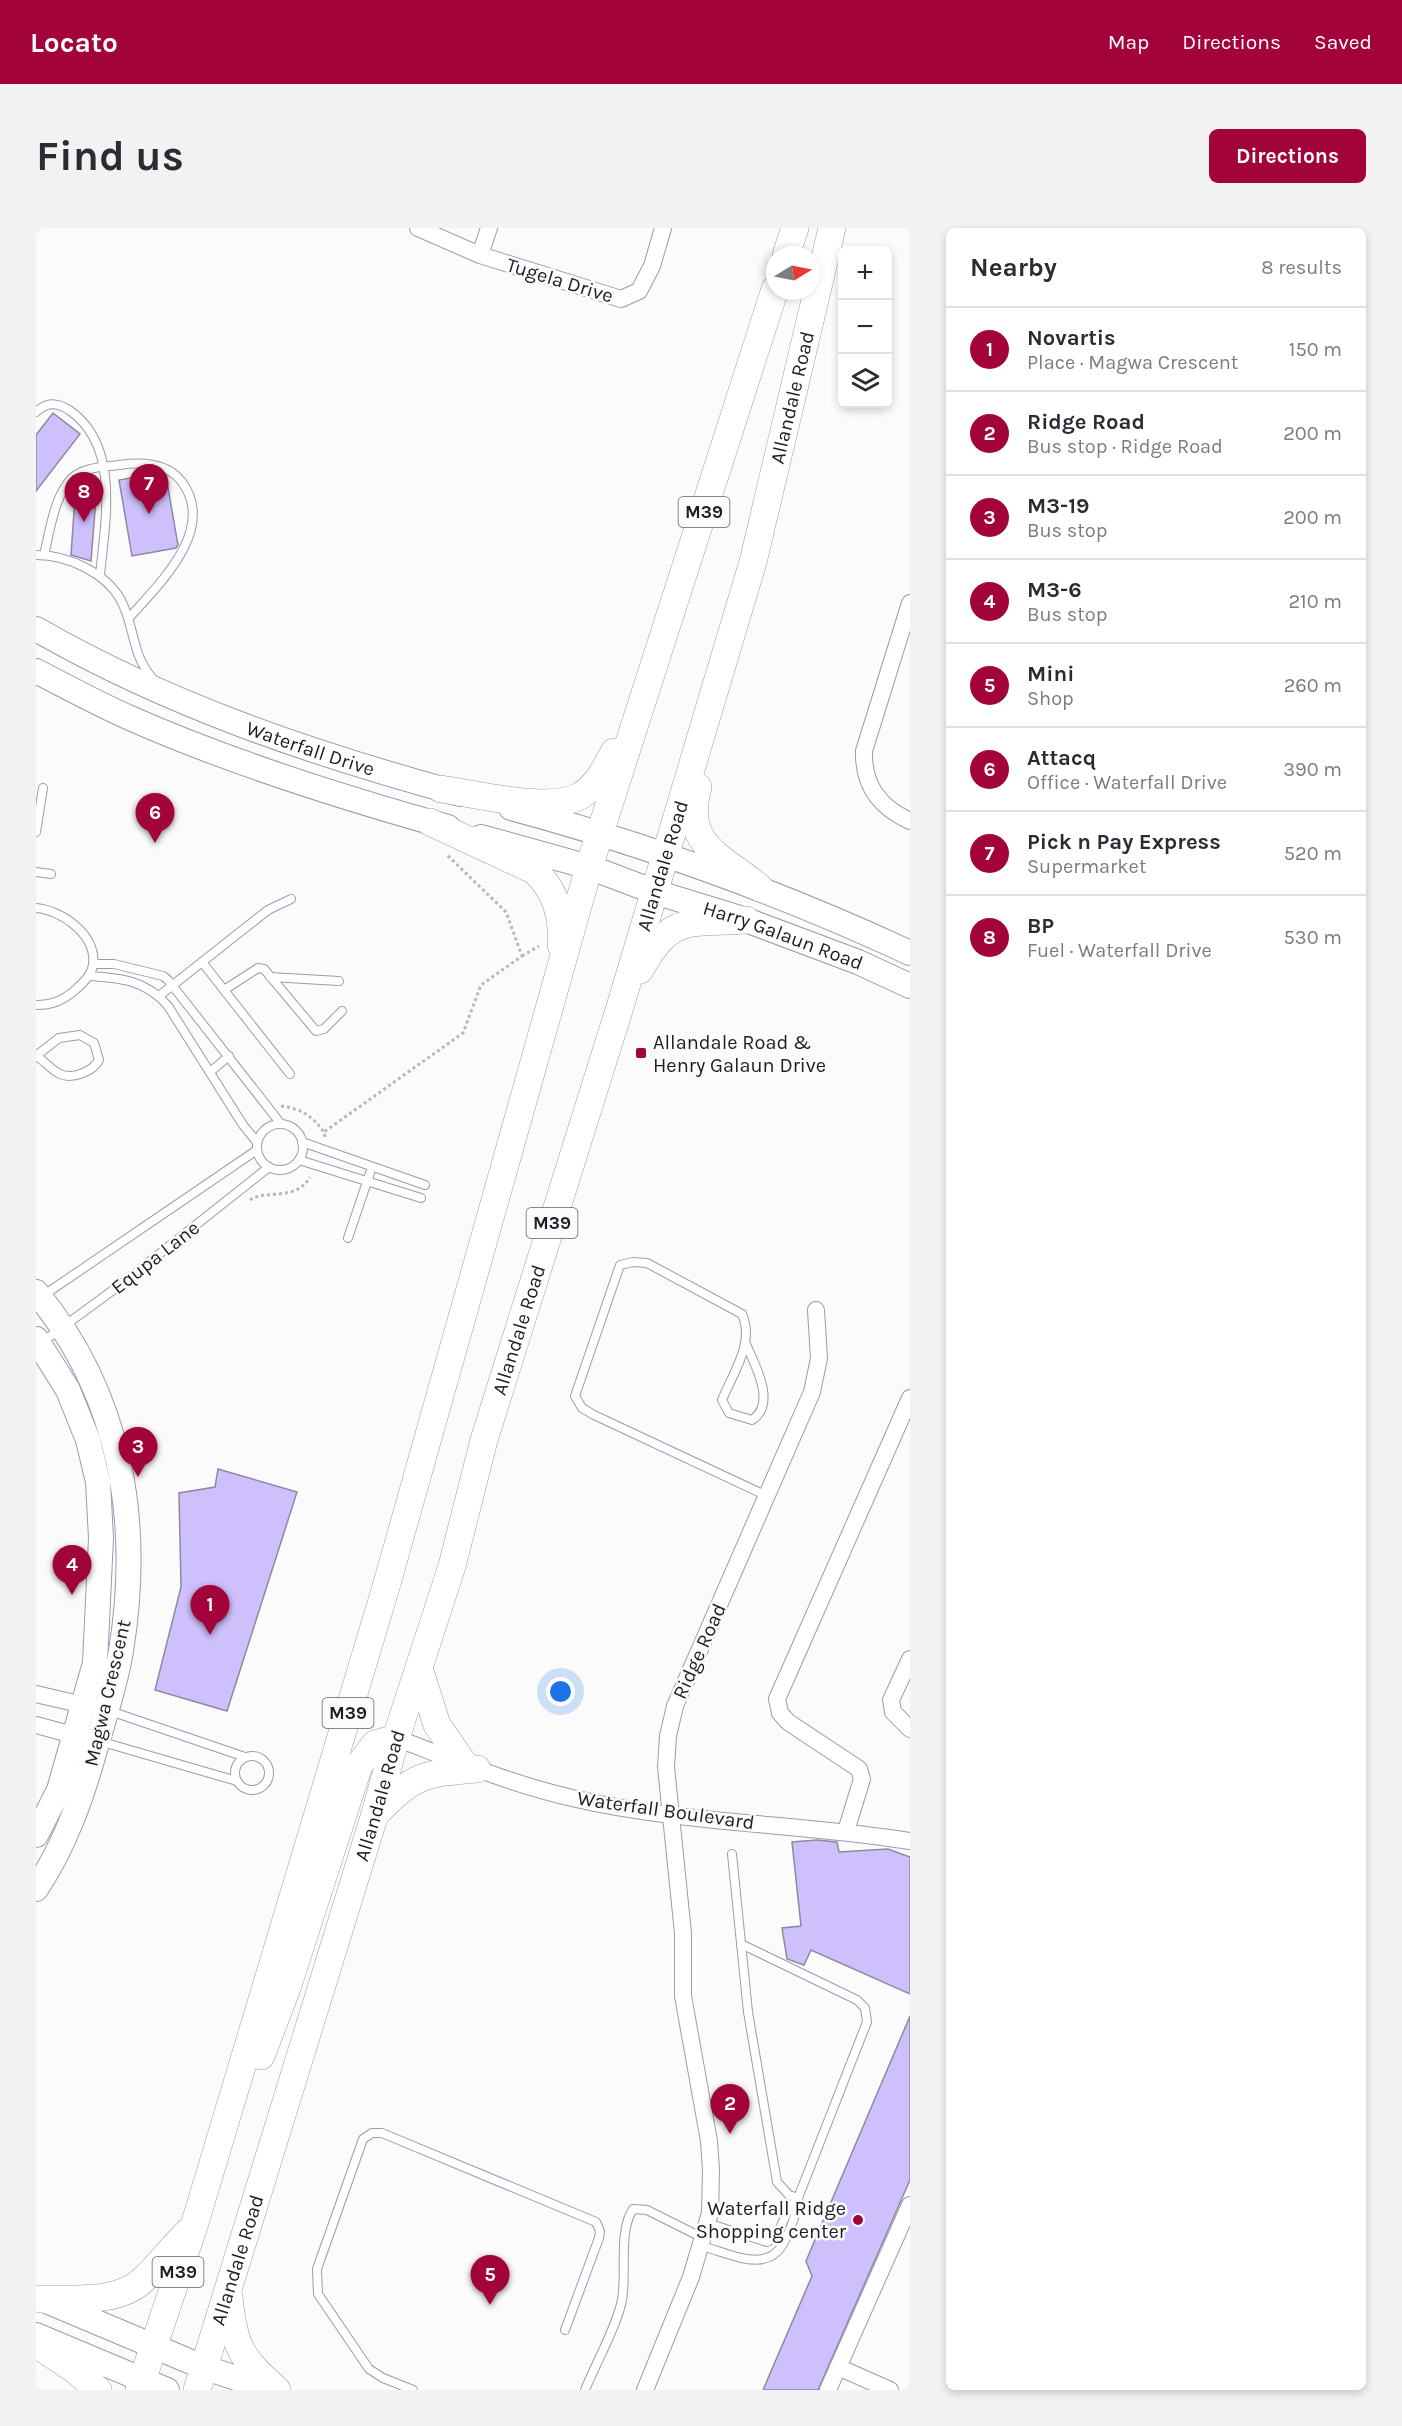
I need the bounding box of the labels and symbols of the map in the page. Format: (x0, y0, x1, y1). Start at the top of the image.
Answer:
north arrow (766, 246, 820, 300)
street label: Tugela Drive (504, 253, 616, 308)
street label: Allandale Road (766, 329, 819, 466)
pin: 7 (130, 464, 168, 514)
pin: 8 (64, 472, 104, 522)
road number: M39 (678, 497, 730, 527)
street label: Waterfall Drive (243, 717, 377, 781)
pin: 6 (136, 794, 174, 843)
street label: Allandale Road (632, 798, 693, 934)
street label: Harry Galaun Road (700, 897, 866, 975)
place label: Allandale Road & Henry Galaun Drive (653, 1031, 826, 1077)
marker: Allandale Road & Henry Galaun Drive (634, 1046, 648, 1060)
road number: M39 (526, 1208, 578, 1238)
street label: Equpa Lane (107, 1216, 204, 1299)
street label: Allandale Road (488, 1262, 550, 1398)
pin: 3 (118, 1428, 158, 1477)
pin: 4 (52, 1546, 92, 1595)
pin: 1 (190, 1586, 230, 1635)
street label: Ridge Road (668, 1600, 731, 1703)
street label: Magwa Crescent (79, 1617, 136, 1769)
your location (546, 1677, 575, 1706)
road number: M39 (322, 1698, 374, 1728)
street label: Allandale Road (350, 1727, 410, 1864)
street label: Waterfall Boulevard (576, 1787, 756, 1834)
pin: 2 (710, 2084, 750, 2134)
street label: Allandale Road (207, 2192, 269, 2328)
place label: Waterfall Ridge Shopping center (696, 2197, 847, 2243)
marker: Waterfall Ridge Shopping center (851, 2213, 865, 2227)
pin: 5 (470, 2256, 510, 2305)
road number: M39 (152, 2257, 204, 2287)

